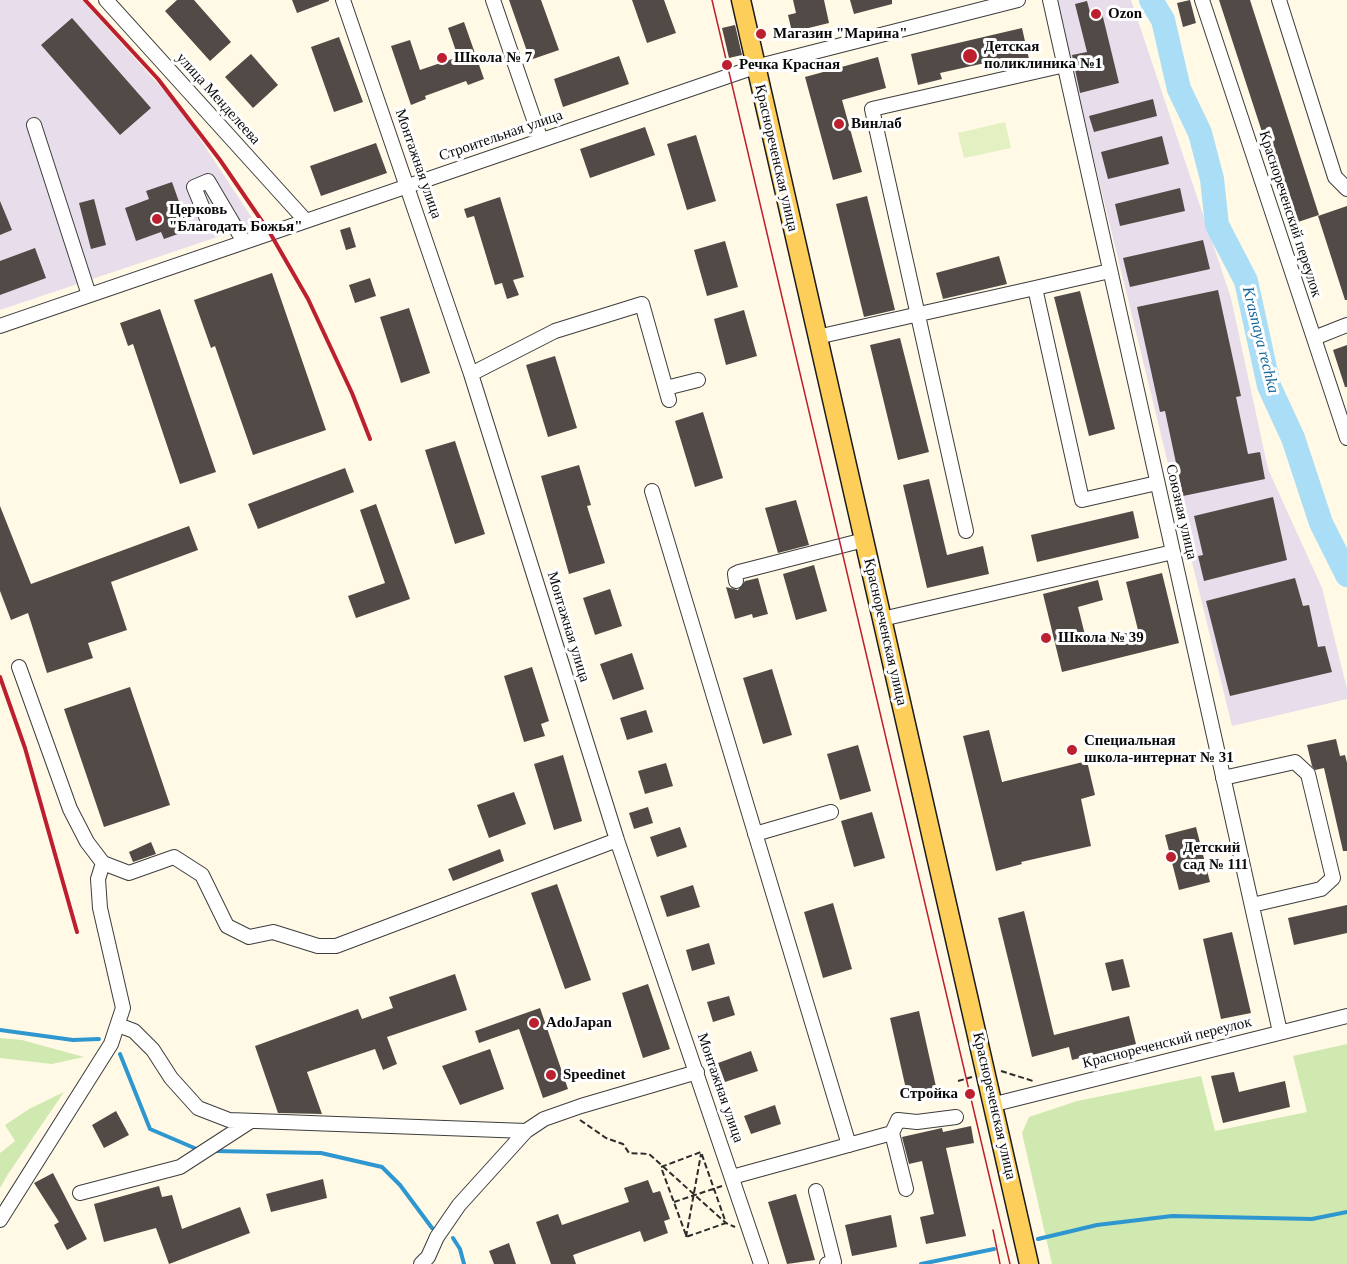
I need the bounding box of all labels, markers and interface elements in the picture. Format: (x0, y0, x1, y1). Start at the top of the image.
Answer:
place label: Ozon (1108, 5, 1142, 23)
marker: Ozon (1089, 7, 1103, 21)
place label: Магазин "Марина" (773, 25, 907, 43)
marker: Магазин "Марина" (754, 27, 768, 41)
place label: Детская поликлиника №1 (984, 38, 1102, 73)
marker: Детская поликлиника №1 (961, 47, 979, 65)
street label: улица Менделеева (172, 49, 264, 149)
place label: Школа № 7 (454, 49, 532, 67)
marker: Школа № 7 (435, 51, 449, 65)
place label: Речка Красная (739, 56, 840, 74)
marker: Речка Красная (720, 58, 734, 72)
street label: Краснореченская улица (750, 83, 802, 233)
street label: Строительная улица (437, 106, 565, 166)
street label: Монтажная улица (391, 107, 445, 221)
place label: Винлаб (851, 115, 902, 133)
marker: Винлаб (832, 117, 846, 131)
street label: Краснореченский переулок (1255, 129, 1325, 299)
place label: Церковь "Благодать Божья" (169, 201, 303, 236)
marker: Церковь "Благодать Божья" (150, 212, 164, 226)
water label: Krasnaya rechka (1237, 285, 1283, 395)
street label: Союзная улица (1161, 463, 1201, 561)
street label: Краснореченская улица (859, 557, 911, 707)
street label: Монтажная улица (543, 570, 593, 684)
place label: Школа № 39 (1058, 629, 1144, 647)
marker: Школа № 39 (1039, 631, 1053, 645)
place label: Специальная школа-интернат № 31 (1084, 732, 1234, 767)
marker: Специальная школа-интернат № 31 (1065, 743, 1079, 757)
place label: Детский сад № 111 (1183, 839, 1248, 874)
marker: Детский сад № 111 (1164, 850, 1178, 864)
street label: Краснореченский переулок (1081, 1013, 1253, 1073)
place label: AdoJapan (546, 1014, 612, 1032)
marker: AdoJapan (527, 1016, 541, 1030)
street label: Монтажная улица (693, 1031, 747, 1145)
street label: Краснореченская улица (968, 1031, 1020, 1181)
place label: Speedinet (563, 1066, 626, 1084)
marker: Speedinet (544, 1068, 558, 1082)
place label: Стройка (899, 1085, 958, 1103)
marker: Стройка (963, 1087, 977, 1101)

